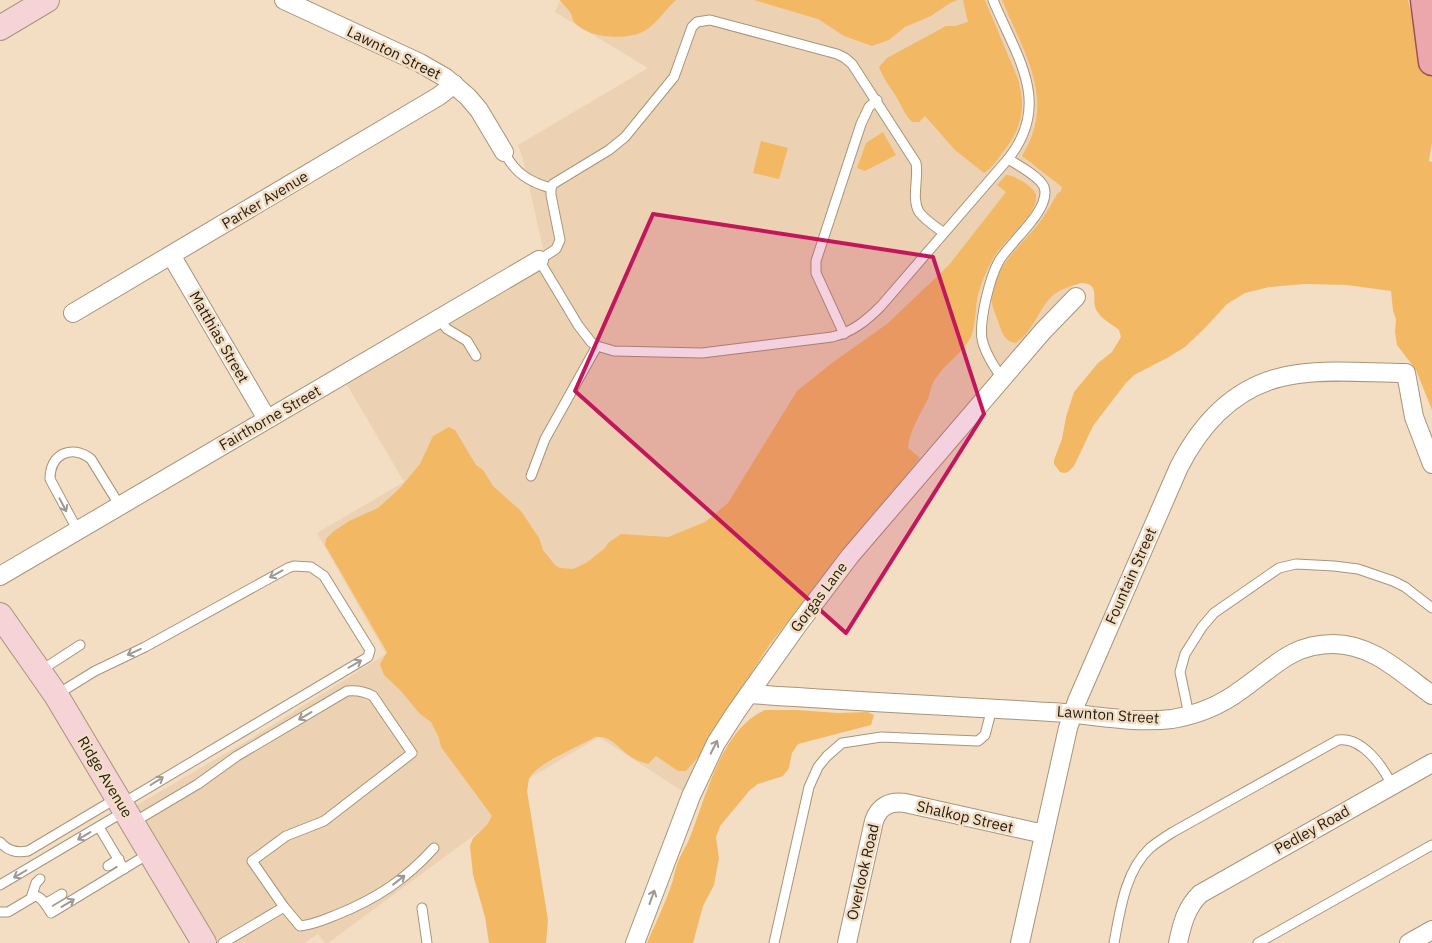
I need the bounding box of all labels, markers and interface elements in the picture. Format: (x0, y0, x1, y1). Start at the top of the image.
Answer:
street label: Lawnton Street (344, 22, 444, 84)
street label: Parker Avenue (218, 166, 311, 233)
street label: Matthias Street (185, 287, 253, 386)
street label: Fairthorne Street (216, 381, 324, 454)
one-way arrow (58, 498, 68, 513)
street label: Fountain Street (1101, 525, 1160, 627)
street label: Gorgas Lane (786, 558, 851, 636)
one-way arrow (269, 569, 284, 579)
one-way arrow (127, 648, 142, 658)
one-way arrow (347, 659, 361, 669)
street label: Lawnton Street (1056, 701, 1160, 728)
one-way arrow (298, 712, 312, 722)
street label: Ridge Avenue (74, 733, 137, 821)
one-way arrow (710, 740, 719, 755)
one-way arrow (150, 776, 164, 786)
street label: Shalkop Street (915, 796, 1015, 837)
street label: Pedley Road (1271, 801, 1353, 858)
street label: Overlook Road (842, 822, 883, 922)
one-way arrow (77, 831, 91, 841)
one-way arrow (13, 869, 27, 879)
one-way arrow (392, 875, 405, 886)
one-way arrow (648, 890, 657, 905)
one-way arrow (60, 898, 74, 908)

